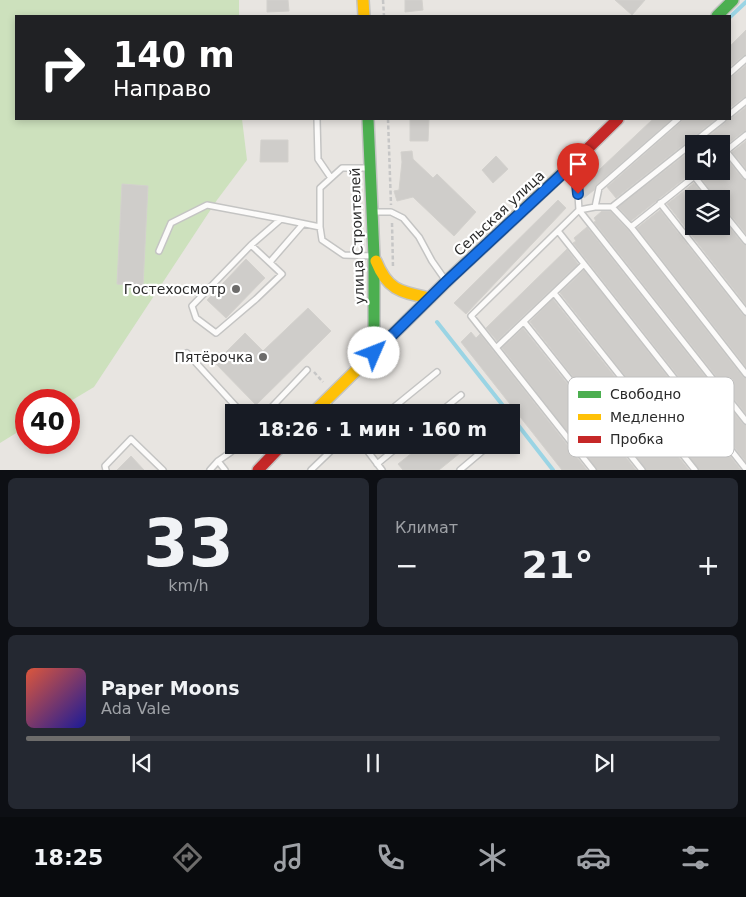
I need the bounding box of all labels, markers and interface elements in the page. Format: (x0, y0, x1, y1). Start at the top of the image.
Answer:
icon: right (30, 35, 95, 100)
text: 140 m (113, 35, 235, 75)
text: Направо (113, 76, 211, 101)
map controls (685, 135, 730, 235)
button: sound (685, 135, 730, 180)
pin (557, 143, 599, 194)
icon: arrive (564, 150, 592, 178)
street label: улица Строителей (347, 167, 367, 305)
street label: Сельская улица (451, 167, 547, 259)
button: layers (685, 190, 730, 235)
place label: Гостехосмотр (124, 281, 226, 297)
marker: Гостехосмотр (230, 283, 242, 295)
position arrow (347, 326, 399, 378)
place label: Пятёрочка (175, 349, 253, 365)
marker: Пятёрочка (257, 351, 269, 363)
legend (568, 377, 734, 457)
text: Свободно (610, 386, 681, 402)
speed limit sign: 40 (15, 389, 80, 454)
text: Медленно (610, 409, 685, 425)
text: 18:26 · 1 мин · 160 m (258, 418, 487, 440)
text: Пробка (610, 431, 664, 447)
text: 33 (143, 506, 234, 581)
text: Климат (395, 518, 458, 537)
text: 21° (522, 543, 593, 587)
text: − (395, 549, 418, 582)
text: + (697, 549, 720, 582)
text: km/h (168, 576, 209, 595)
text: Paper Moons (101, 677, 240, 699)
text: Ada Vale (101, 699, 171, 718)
icon: previous (128, 749, 156, 777)
icon: pause (359, 749, 387, 777)
icon: next (590, 749, 618, 777)
icon: directions (170, 840, 205, 875)
icon: music (271, 840, 306, 875)
icon: phone (373, 840, 408, 875)
icon: climate (475, 840, 510, 875)
icon: car (576, 840, 611, 875)
icon: filters (678, 840, 713, 875)
text: 18:25 (33, 845, 103, 870)

